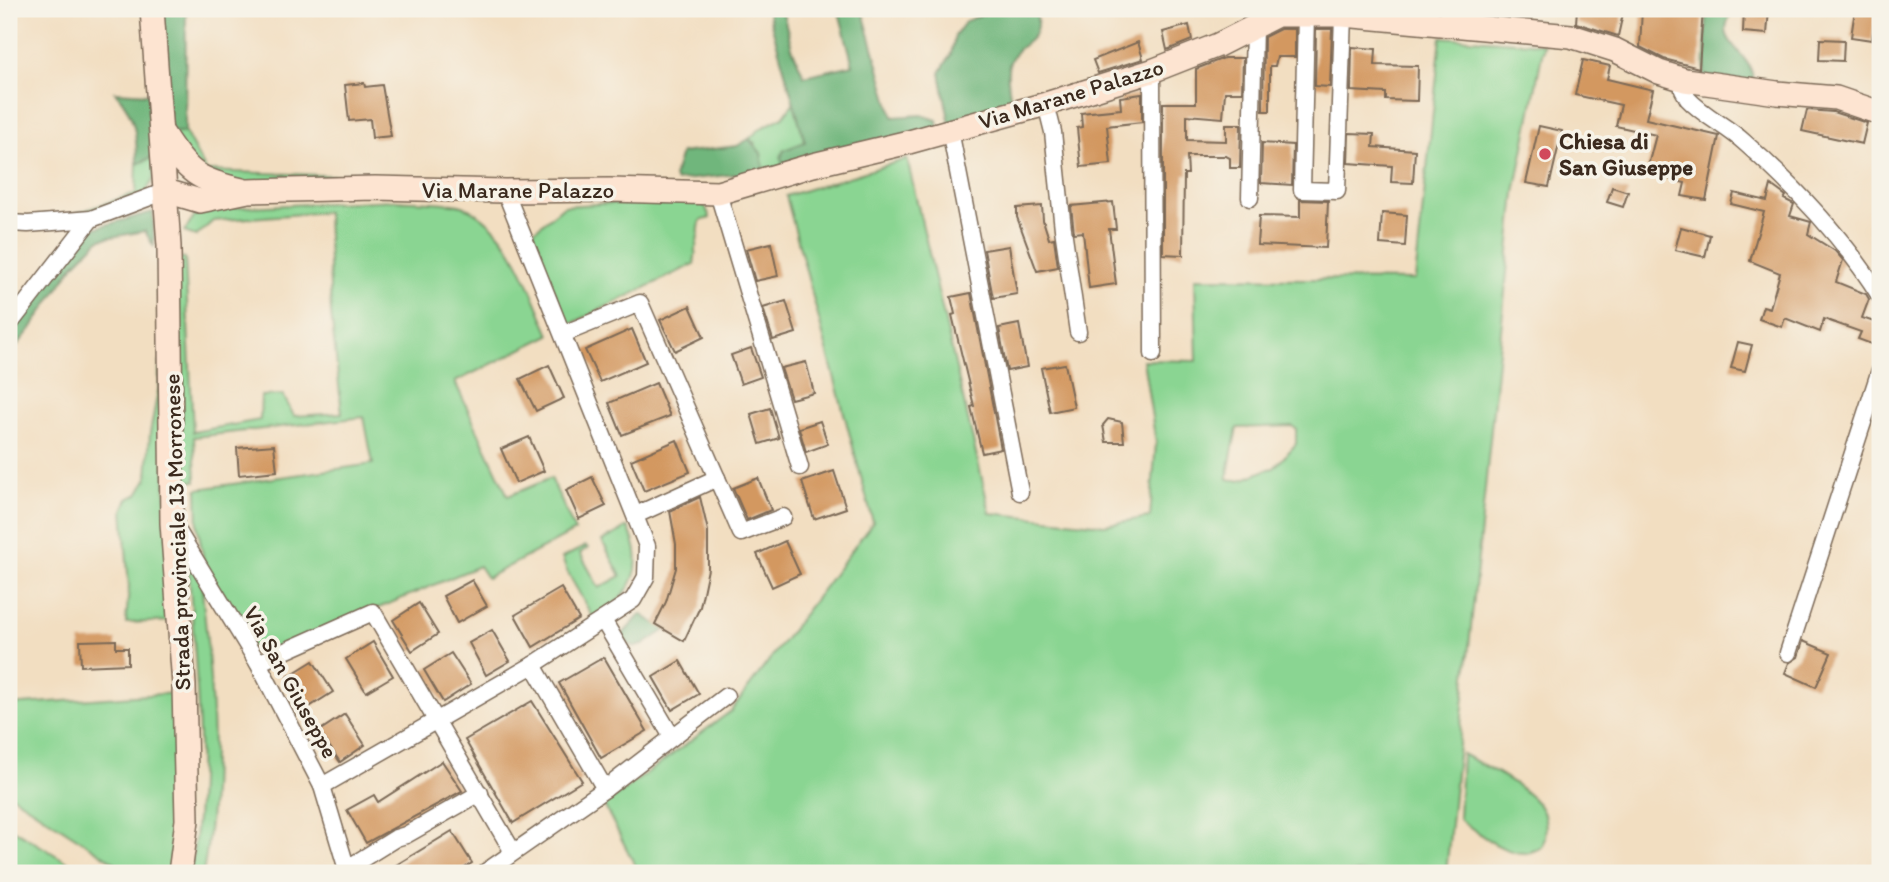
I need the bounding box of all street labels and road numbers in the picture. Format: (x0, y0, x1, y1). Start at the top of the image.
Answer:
street label: Via Marane Palazzo (975, 53, 1167, 135)
street label: Via Marane Palazzo (422, 176, 614, 204)
street label: Strada provinciale 13 Morronese (157, 373, 197, 691)
street label: Via San Giuseppe (238, 601, 344, 763)

